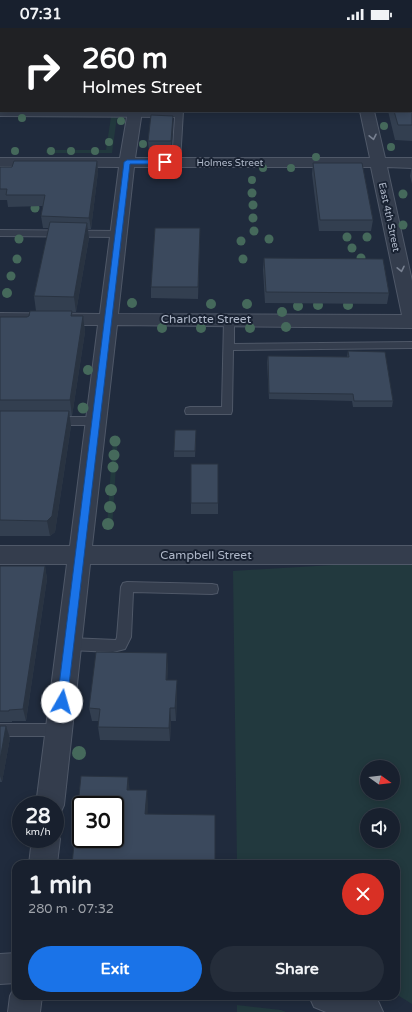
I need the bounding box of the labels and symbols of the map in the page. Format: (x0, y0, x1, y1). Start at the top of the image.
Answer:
one-way arrow (368, 134, 376, 140)
pin (148, 145, 182, 179)
street label: Holmes Street (197, 157, 264, 169)
street label: East 4th Street (376, 181, 402, 253)
one-way arrow (396, 266, 404, 272)
street label: Charlotte Street (161, 312, 252, 326)
street label: Campbell Street (160, 548, 252, 562)
position arrow (41, 681, 83, 723)
north arrow (360, 760, 400, 800)
speed limit sign: 30 (72, 796, 124, 848)

